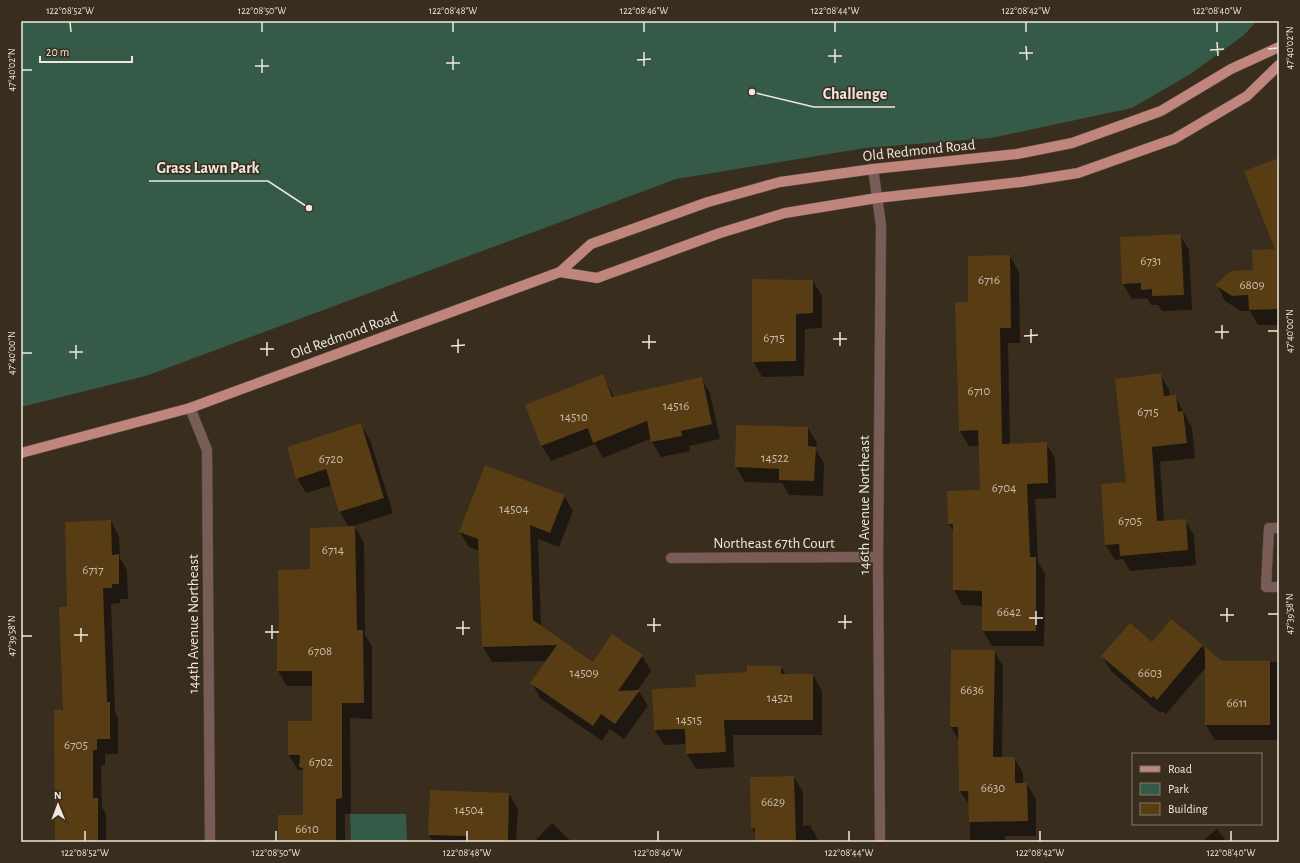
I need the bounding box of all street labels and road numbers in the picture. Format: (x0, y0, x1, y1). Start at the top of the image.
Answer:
street label: Old Redmond Road (862, 137, 976, 164)
street label: Old Redmond Road (289, 309, 400, 362)
street label: 146th Avenue Northeast (857, 435, 872, 575)
street label: Northeast 67th Court (713, 536, 835, 551)
street label: 144th Avenue Northeast (186, 554, 201, 694)

